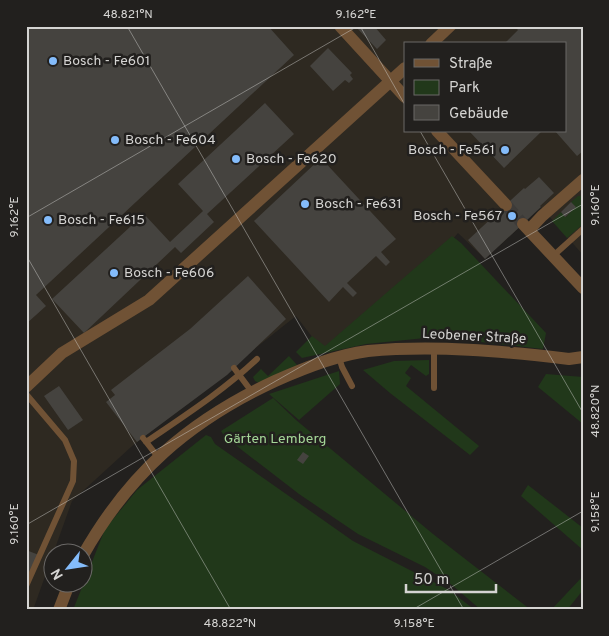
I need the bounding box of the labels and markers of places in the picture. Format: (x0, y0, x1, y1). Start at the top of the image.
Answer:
place label: Bosch - Fe601 (63, 53, 150, 70)
marker: Bosch - Fe601 (47, 55, 59, 67)
place label: Bosch - Fe604 (125, 132, 216, 149)
marker: Bosch - Fe604 (109, 134, 121, 146)
place label: Bosch - Fe561 (408, 142, 495, 159)
marker: Bosch - Fe561 (499, 144, 511, 156)
place label: Bosch - Fe620 (246, 151, 337, 168)
marker: Bosch - Fe620 (230, 153, 242, 165)
place label: Bosch - Fe631 (315, 196, 402, 213)
marker: Bosch - Fe631 (299, 198, 311, 210)
place label: Bosch - Fe567 (413, 208, 502, 225)
marker: Bosch - Fe567 (506, 210, 518, 222)
place label: Bosch - Fe615 (58, 212, 145, 229)
marker: Bosch - Fe615 (42, 214, 54, 226)
place label: Bosch - Fe606 (124, 265, 214, 282)
marker: Bosch - Fe606 (108, 267, 120, 279)

